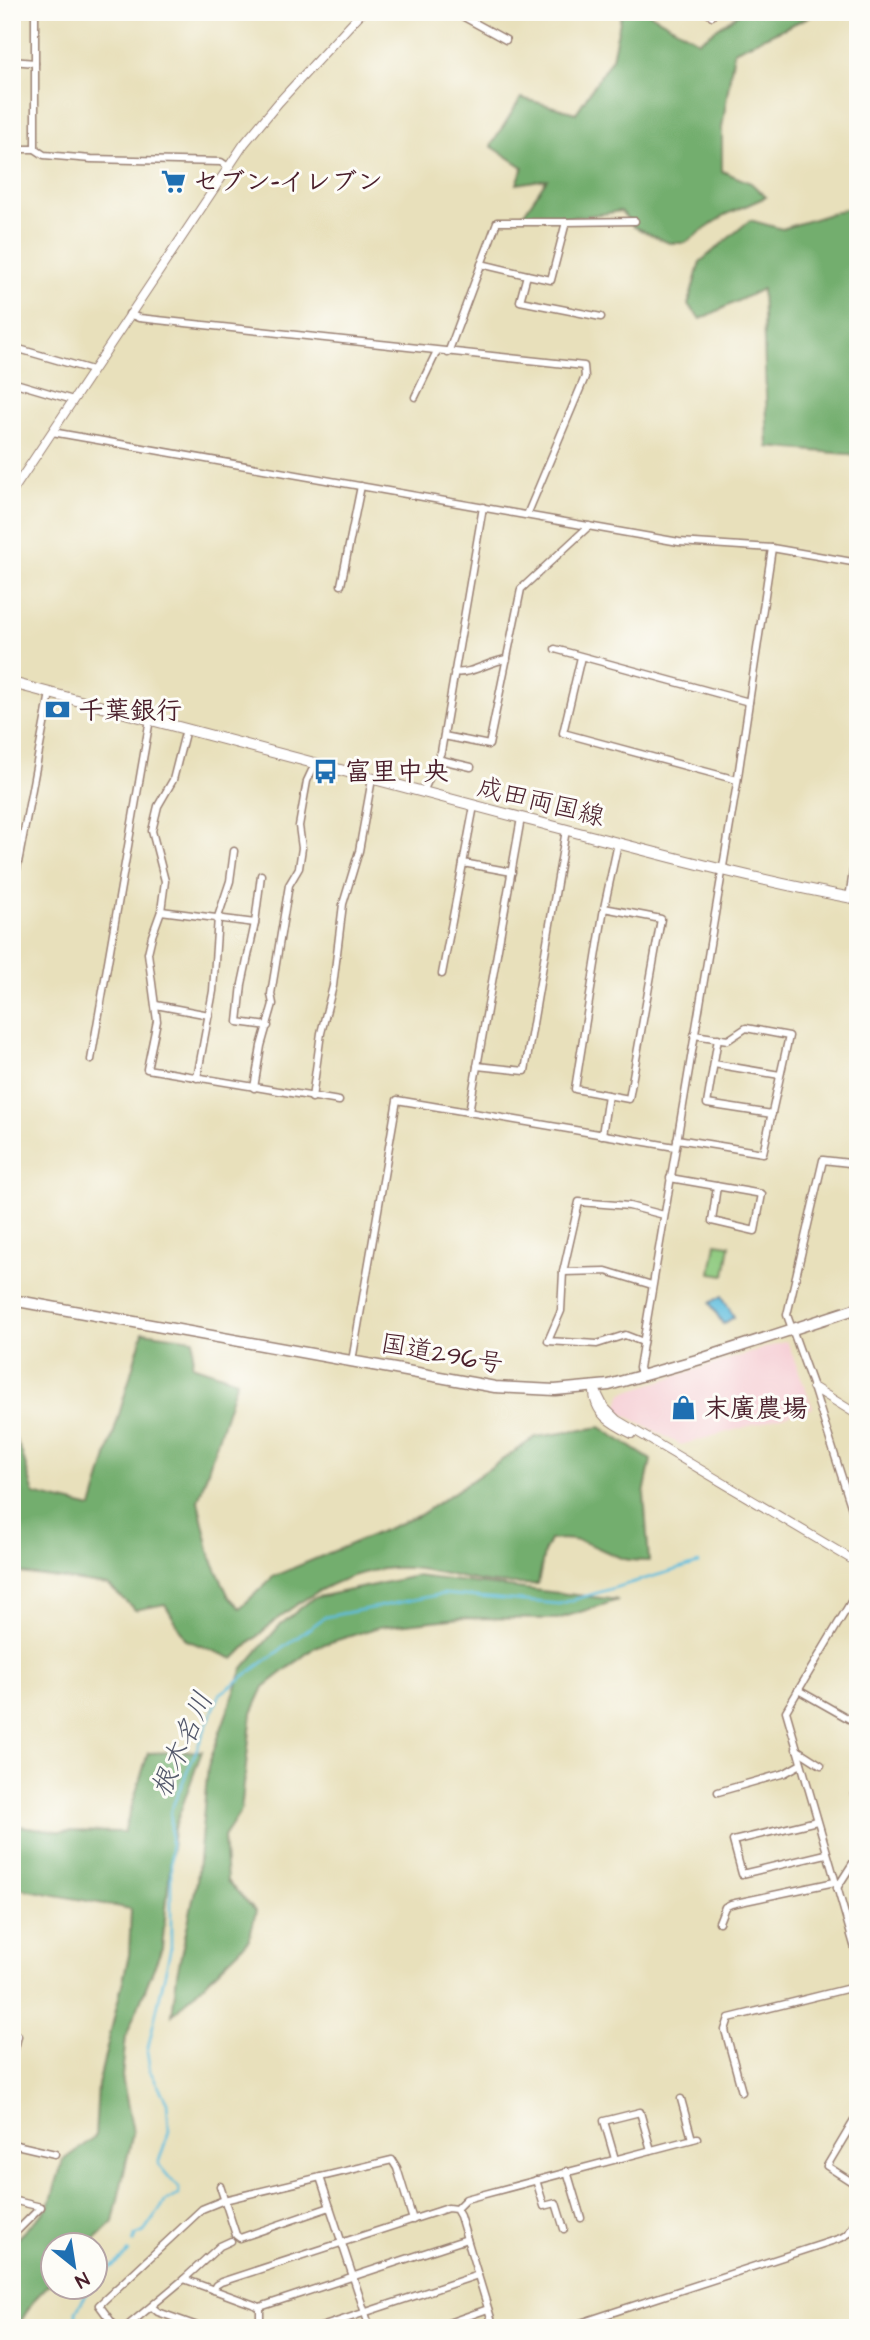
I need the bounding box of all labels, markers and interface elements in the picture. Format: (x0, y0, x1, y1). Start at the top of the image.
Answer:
place label: セブン-イレブン (193, 164, 383, 200)
supermarket icon: セブン-イレブン (159, 167, 187, 195)
place label: 千葉銀行 (78, 693, 182, 729)
bank icon: 千葉銀行 (44, 696, 72, 724)
place label: 富里中央 (345, 754, 449, 790)
bus stop icon: 富里中央 (311, 757, 339, 785)
street label: 成田両国線 (473, 769, 608, 835)
street label: 国道296号 (378, 1325, 506, 1382)
place label: 末廣農場 (704, 1391, 808, 1427)
shop icon: 末廣農場 (670, 1394, 698, 1422)
water label: 根木名川 (142, 1686, 223, 1804)
north arrow (38, 2232, 108, 2302)
text: N (70, 2265, 94, 2294)

